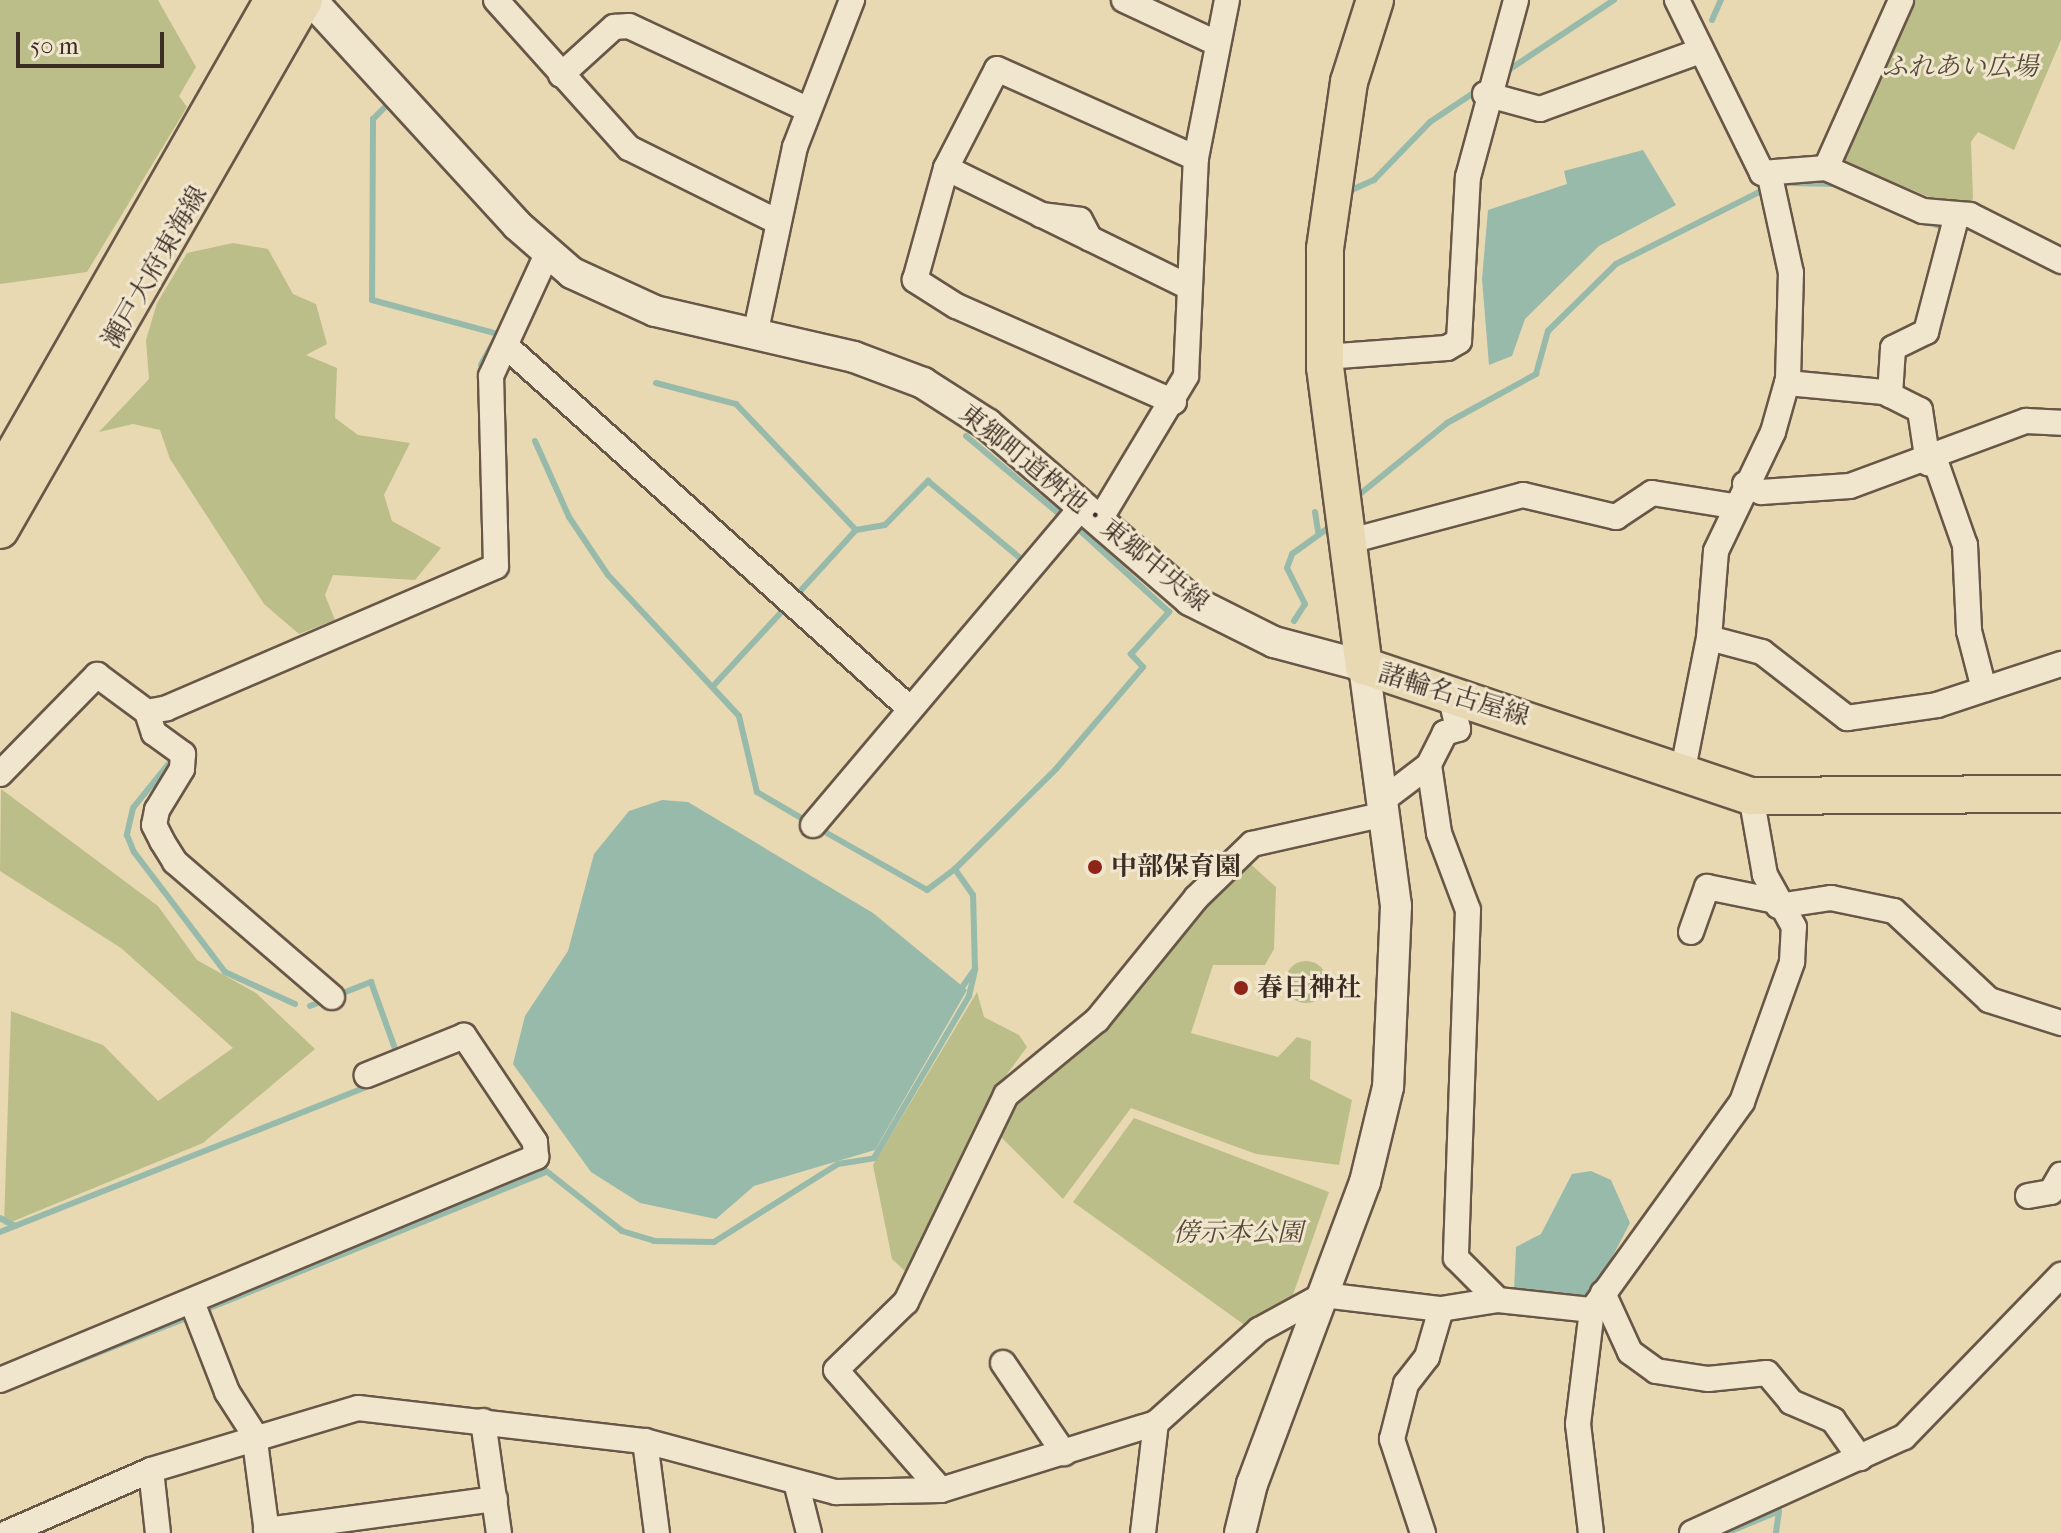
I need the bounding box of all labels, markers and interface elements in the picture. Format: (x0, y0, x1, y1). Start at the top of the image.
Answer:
scale bar (20, 16, 168, 66)
text: 50 m (30, 32, 79, 60)
park label: ふれあい広場 (1882, 51, 2038, 83)
street label: 瀬戸大府東海線 (96, 180, 214, 354)
street label: 東郷町道桝池・東郷中央線 (953, 398, 1215, 618)
street label: 諸輪名古屋線 (1375, 657, 1533, 733)
place label: 中部保育園 (1111, 851, 1241, 883)
marker: 中部保育園 (1086, 858, 1104, 876)
place label: 春日神社 (1257, 972, 1361, 1004)
marker: 春日神社 (1232, 979, 1250, 997)
park label: 傍示本公園 (1173, 1217, 1303, 1249)

